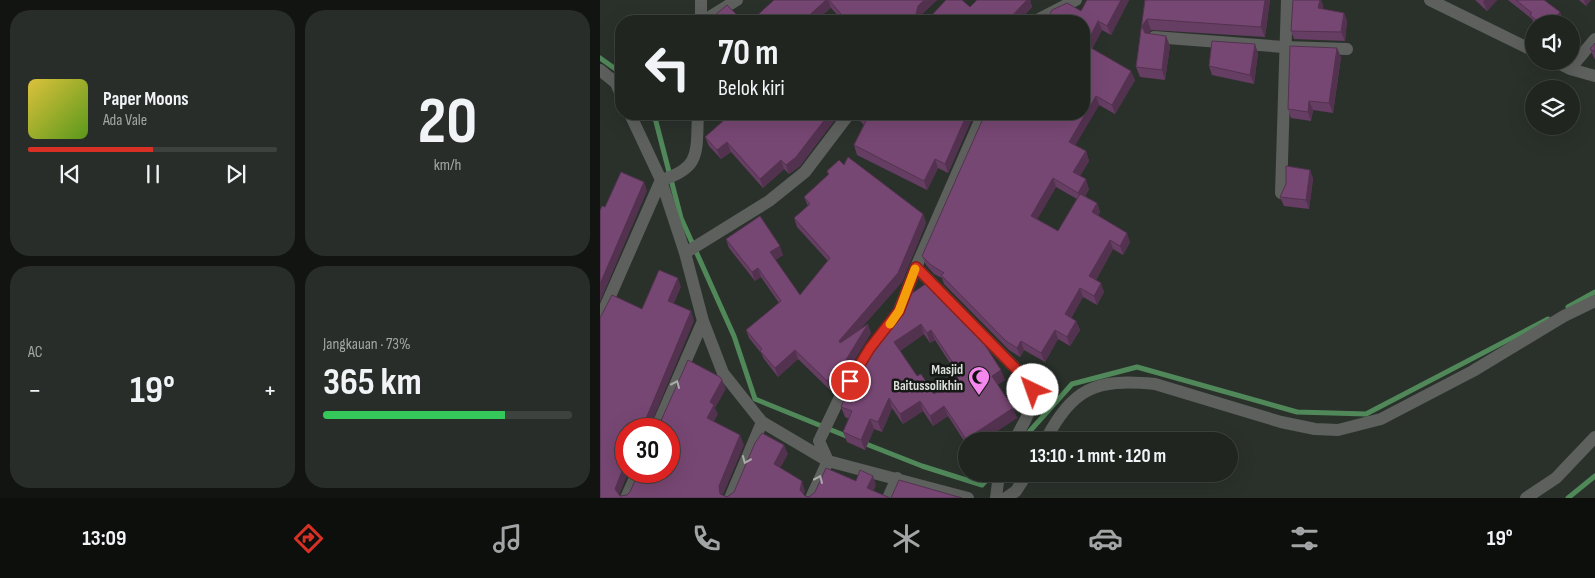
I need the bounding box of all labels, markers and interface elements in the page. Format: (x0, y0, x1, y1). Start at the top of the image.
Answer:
map controls (1525, 15, 1580, 135)
button: sound (1525, 15, 1580, 70)
text: 70 m (718, 32, 778, 75)
icon: left (635, 35, 700, 100)
text: Belok kiri (718, 75, 785, 102)
button: layers (1525, 80, 1580, 135)
text: 20 (418, 84, 477, 162)
text: Paper Moons (103, 88, 189, 111)
text: Ada Vale (103, 111, 147, 130)
text: km/h (434, 156, 461, 175)
icon: previous (56, 160, 84, 188)
icon: pause (139, 160, 167, 188)
icon: next (222, 160, 250, 188)
text: Jangkauan · 73% (323, 335, 411, 354)
text: AC (28, 343, 42, 362)
text: 365 km (323, 360, 422, 405)
pin (829, 360, 871, 402)
place label: Masjid Baitussolikhin (893, 361, 963, 394)
position arrow (1006, 363, 1058, 415)
mosque icon: Masjid Baitussolikhin (967, 365, 991, 396)
icon: arrive (836, 367, 864, 395)
text: 19° (130, 368, 175, 413)
text: − (28, 374, 42, 407)
text: + (263, 374, 277, 407)
one-way arrow (669, 380, 680, 389)
speed limit sign: 30 (615, 418, 680, 483)
text: 13:10 · 1 mnt · 120 m (1030, 445, 1166, 468)
one-way arrow (742, 455, 753, 464)
one-way arrow (813, 475, 823, 484)
icon: directions (291, 521, 326, 556)
icon: music (490, 521, 525, 556)
icon: phone (689, 521, 724, 556)
icon: climate (889, 521, 924, 556)
icon: car (1088, 521, 1123, 556)
icon: filters (1287, 521, 1322, 556)
text: 13:09 (82, 525, 126, 552)
text: 19° (1487, 525, 1513, 552)

